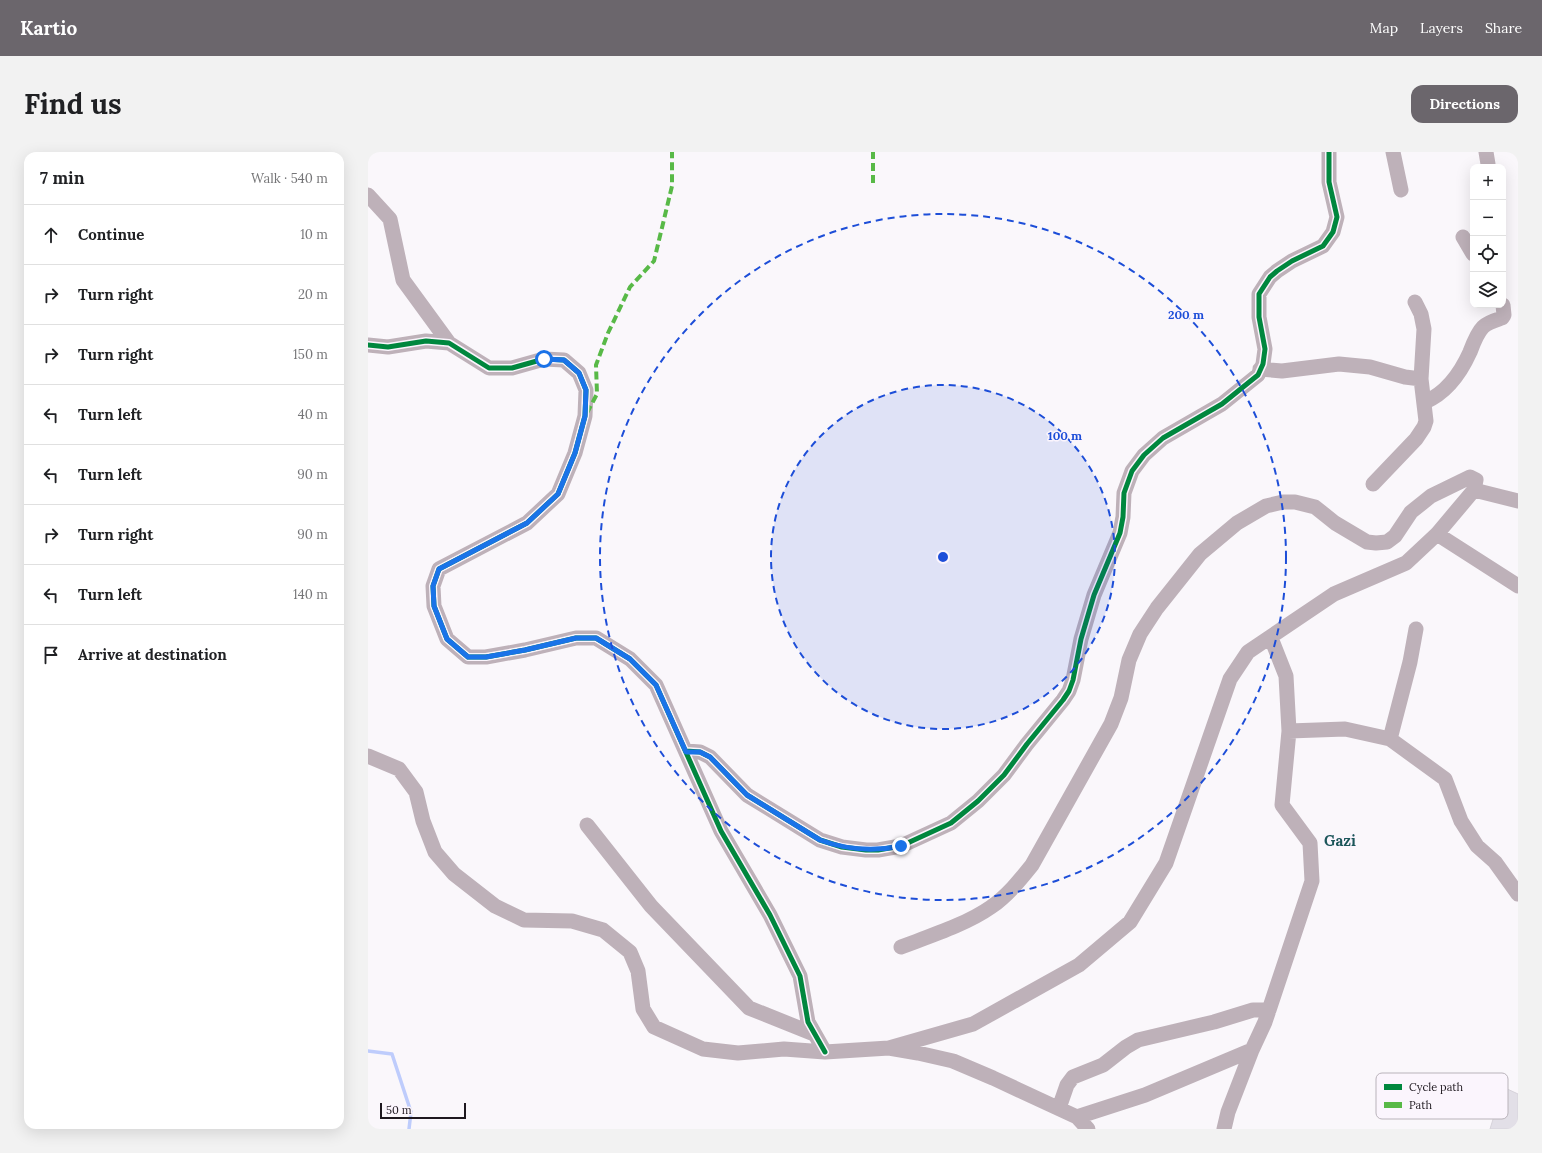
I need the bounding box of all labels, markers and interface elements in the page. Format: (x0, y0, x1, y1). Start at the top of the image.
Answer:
text: Kartio (20, 16, 77, 40)
text: Map (1370, 19, 1398, 37)
text: Layers (1420, 19, 1463, 37)
text: Share (1485, 19, 1522, 37)
button: Directions (1411, 85, 1518, 123)
text: Find us (24, 86, 122, 122)
map controls (1470, 164, 1506, 308)
button: + (1470, 164, 1506, 200)
text: 7 min (40, 167, 85, 189)
text: Walk · 540 m (251, 170, 328, 187)
button: − (1470, 200, 1506, 236)
icon: ahead (40, 224, 62, 246)
text: Continue (78, 225, 144, 244)
text: 10 m (300, 226, 328, 243)
button: locate (1470, 236, 1506, 272)
button: layers (1470, 272, 1506, 308)
icon: right (40, 284, 62, 306)
text: Turn right (78, 285, 154, 304)
text: 20 m (298, 286, 328, 303)
text: 200 m (1168, 307, 1204, 322)
icon: right (40, 344, 62, 366)
text: Turn right (78, 345, 154, 364)
text: 150 m (293, 346, 328, 363)
route start (535, 350, 553, 368)
icon: left (40, 404, 62, 426)
text: Turn left (78, 405, 142, 424)
text: 40 m (298, 406, 328, 423)
text: 100 m (1048, 428, 1082, 443)
icon: left (40, 464, 62, 486)
text: Turn left (78, 465, 142, 484)
text: 90 m (297, 466, 328, 483)
icon: right (40, 524, 62, 546)
text: Turn right (78, 525, 154, 544)
text: 90 m (297, 526, 328, 543)
centre of rings (936, 550, 950, 564)
icon: left (40, 584, 62, 606)
text: Turn left (78, 585, 142, 604)
text: 140 m (293, 586, 328, 603)
icon: arrive (40, 644, 62, 666)
text: Arrive at destination (78, 645, 227, 664)
district label: Gazi (1324, 831, 1356, 850)
route end (892, 837, 910, 855)
legend (1376, 1073, 1508, 1119)
text: Cycle path (1409, 1080, 1464, 1094)
text: Path (1409, 1098, 1432, 1112)
scale bar (380, 1101, 466, 1120)
text: 50 m (386, 1103, 412, 1117)

